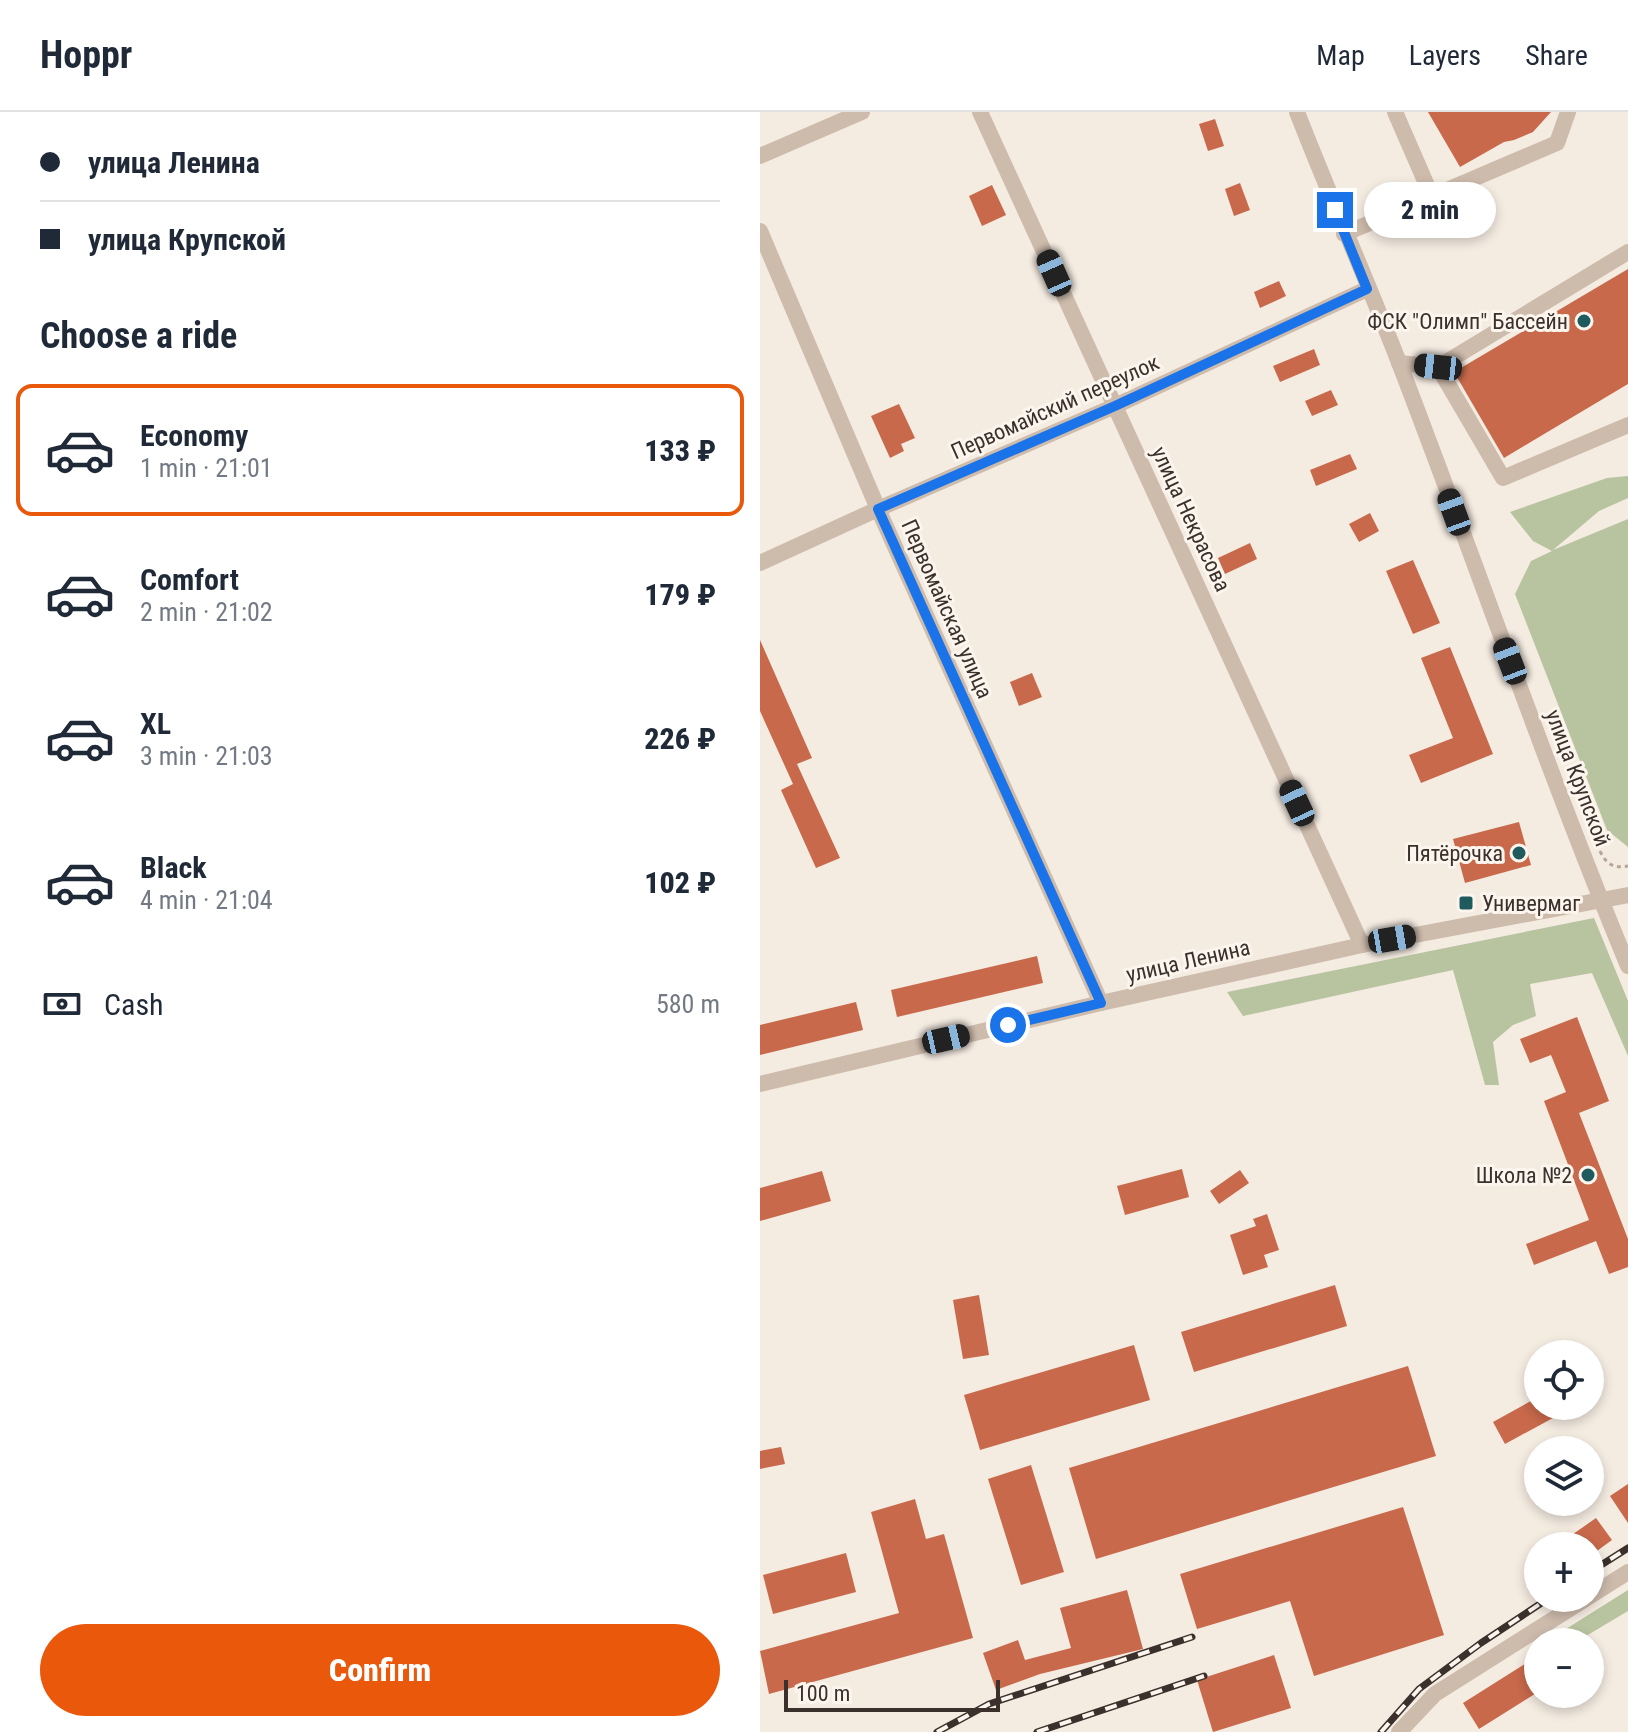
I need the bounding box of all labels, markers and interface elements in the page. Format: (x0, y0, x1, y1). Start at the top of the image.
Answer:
text: Hoppr (40, 33, 132, 77)
text: Map (1316, 39, 1365, 72)
text: Layers (1409, 39, 1481, 72)
text: Share (1525, 39, 1588, 72)
text: улица Ленина (88, 145, 260, 180)
callout: 2 min (1363, 182, 1495, 238)
route end (1317, 192, 1353, 228)
text: 2 min (1401, 195, 1459, 225)
text: улица Крупской (88, 222, 286, 257)
car (1033, 246, 1075, 300)
place label: ФСК "Олимп" Бассейн (1367, 309, 1568, 334)
marker: ФСК "Олимп" Бассейн (1575, 312, 1593, 330)
text: Choose a ride (40, 315, 237, 357)
street label: Первомайский переулок (947, 350, 1163, 464)
car (1413, 353, 1463, 381)
icon: car (44, 414, 116, 486)
text: Economy (140, 418, 248, 453)
text: 133 ₽ (644, 433, 716, 468)
street label: улица Некрасова (1146, 443, 1236, 595)
text: 1 min · 21:01 (140, 453, 273, 483)
car (1435, 485, 1473, 539)
street label: Первомайская улица (896, 516, 998, 702)
icon: car (44, 558, 116, 630)
text: Comfort (140, 562, 239, 597)
text: 179 ₽ (644, 577, 716, 612)
text: 2 min · 21:02 (140, 597, 273, 627)
car (1490, 634, 1530, 688)
icon: car (44, 702, 116, 774)
text: XL (140, 706, 171, 741)
street label: улица Крупской (1540, 706, 1616, 850)
text: 226 ₽ (644, 721, 716, 756)
text: 3 min · 21:03 (140, 741, 273, 771)
car (1276, 776, 1318, 830)
place label: Пятёрочка (1406, 841, 1503, 866)
marker: Пятёрочка (1510, 844, 1528, 862)
icon: car (44, 846, 116, 918)
text: Black (140, 850, 207, 885)
text: 102 ₽ (644, 865, 716, 900)
text: 4 min · 21:04 (140, 885, 273, 915)
place label: Универмаг (1482, 891, 1581, 916)
marker: Универмаг (1457, 894, 1475, 912)
car (1366, 923, 1418, 955)
street label: улица Ленина (1124, 935, 1252, 987)
icon: cash (40, 982, 84, 1026)
text: Cash (104, 987, 164, 1022)
text: 580 m (656, 989, 720, 1019)
route start (990, 1007, 1026, 1043)
car (920, 1022, 972, 1056)
place label: Школа №2 (1476, 1163, 1572, 1188)
marker: Школа №2 (1579, 1166, 1597, 1184)
map controls (1524, 1340, 1604, 1708)
button: locate (1524, 1340, 1604, 1420)
button: layers (1524, 1436, 1604, 1516)
button: + (1524, 1532, 1604, 1612)
button: Confirm (40, 1624, 720, 1716)
button: − (1524, 1628, 1604, 1708)
scale bar (784, 1676, 1000, 1712)
text: 100 m (796, 1681, 850, 1706)

